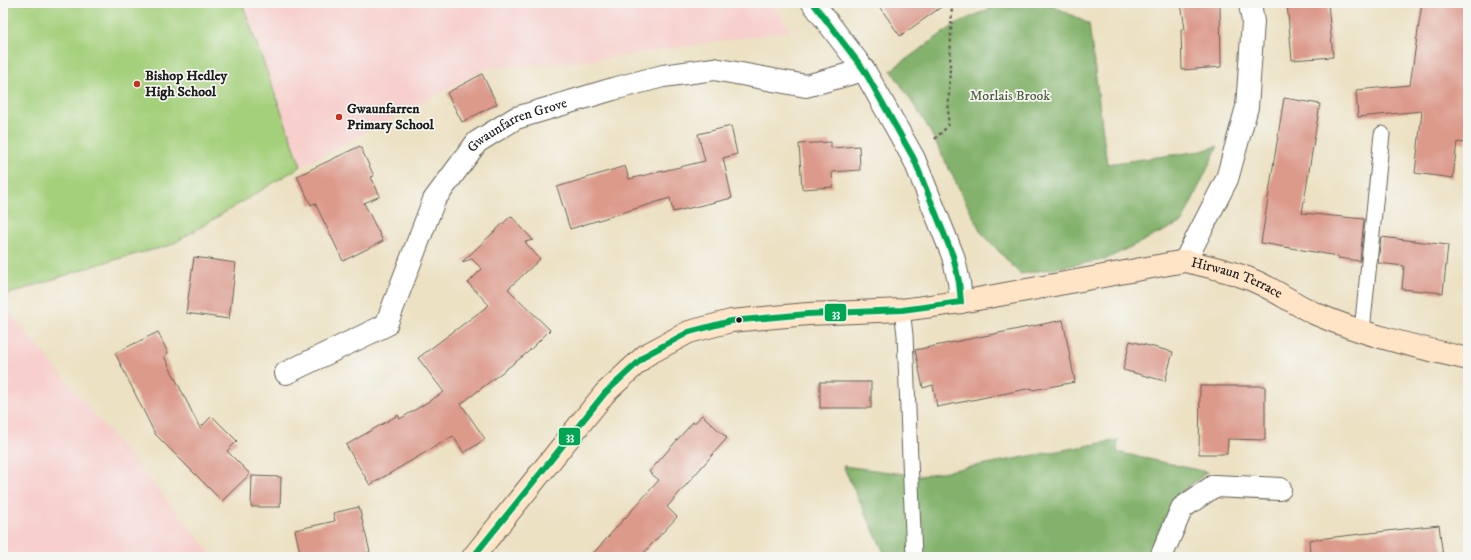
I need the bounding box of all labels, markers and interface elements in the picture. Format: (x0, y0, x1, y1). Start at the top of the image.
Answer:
place label: Bishop Hedley High School (145, 67, 227, 101)
marker: Bishop Hedley High School (132, 79, 142, 89)
park label: Morlais Brook (970, 87, 1050, 105)
street label: Gwaunfarren Grove (463, 94, 570, 156)
place label: Gwaunfarren Primary School (347, 100, 434, 134)
marker: Gwaunfarren Primary School (334, 112, 344, 122)
street label: Hirwaun Terrace (1189, 254, 1286, 303)
line badge: 33 (824, 303, 847, 322)
text: 33 (832, 307, 840, 321)
unlabelled marker (734, 315, 744, 325)
line badge: 33 (558, 427, 581, 446)
text: 33 (566, 430, 574, 444)

